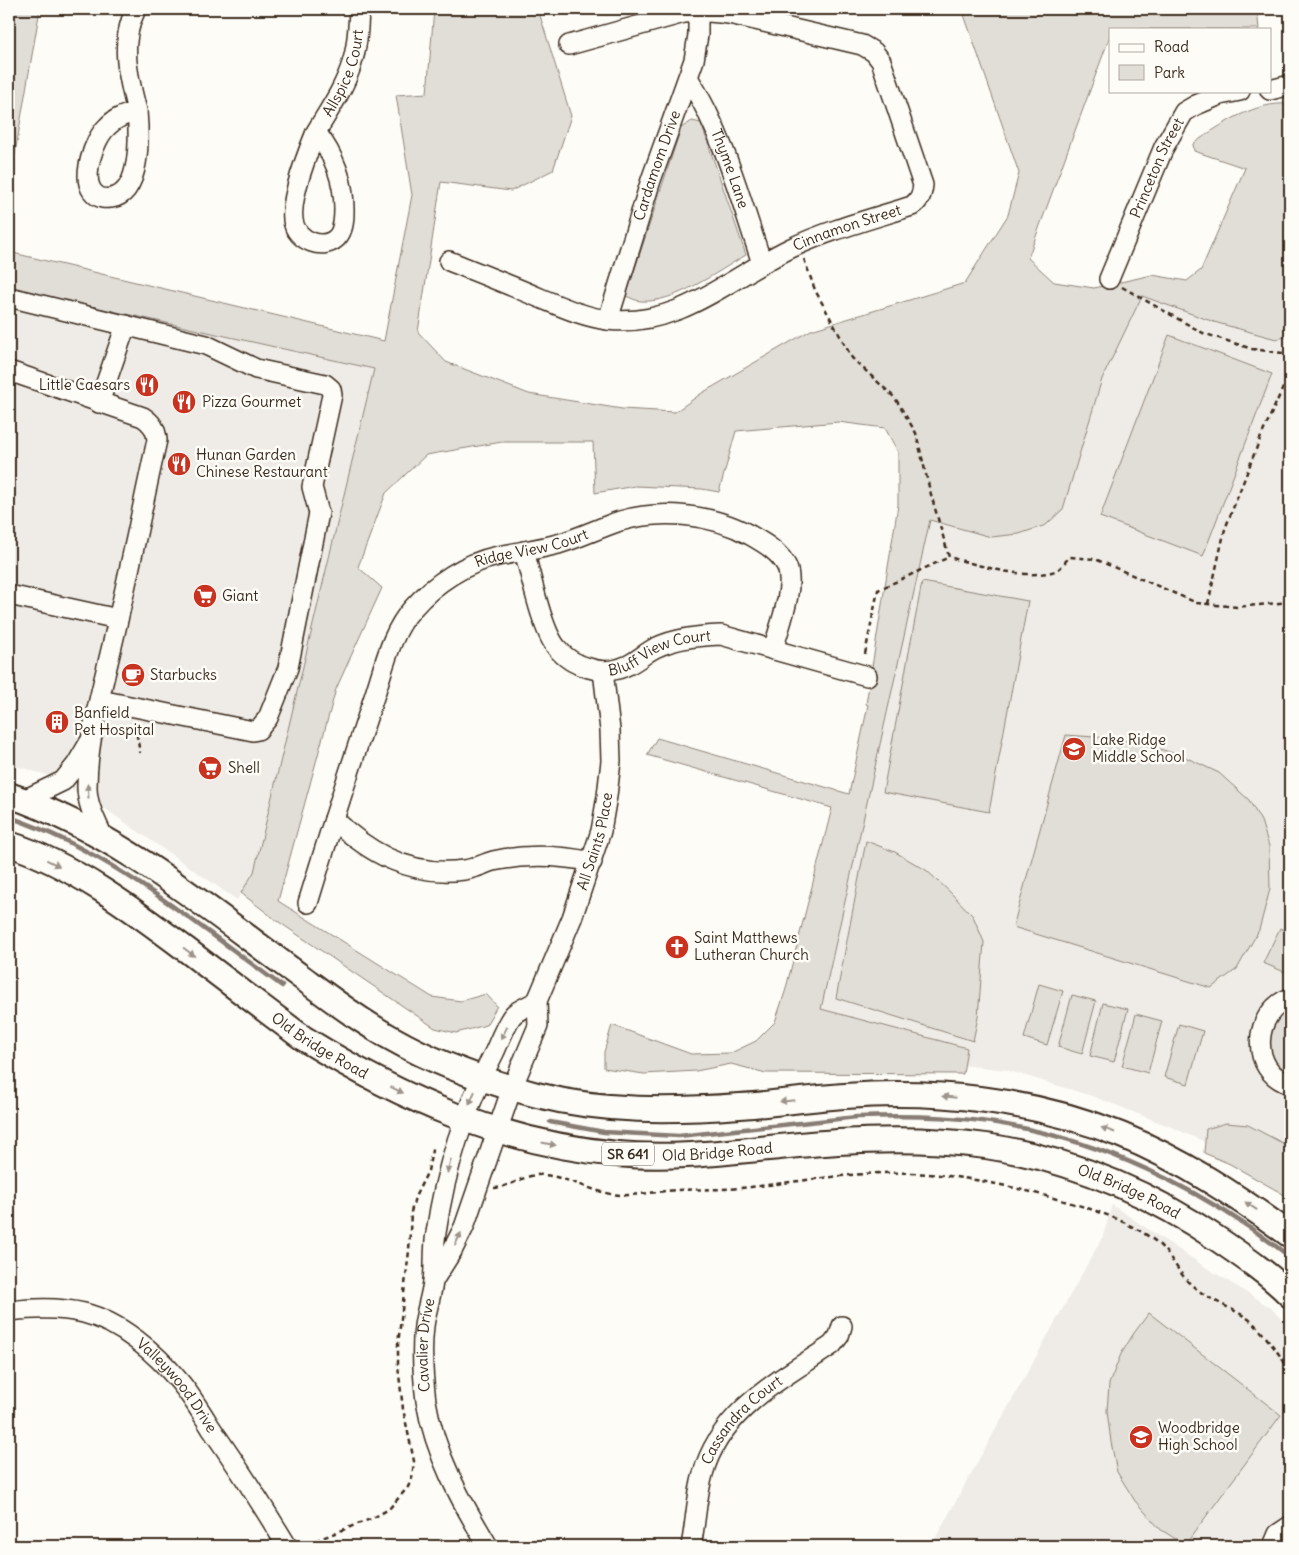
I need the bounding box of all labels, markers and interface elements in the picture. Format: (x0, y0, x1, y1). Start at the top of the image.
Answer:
legend (1109, 28, 1272, 92)
street label: Allspice Court (318, 29, 367, 120)
text: Road (1154, 37, 1189, 56)
text: Park (1154, 63, 1185, 82)
street label: Cardamom Drive (629, 108, 684, 223)
street label: Princeton Street (1125, 114, 1188, 221)
street label: Thyme Lane (707, 126, 754, 211)
street label: Cinnamon Street (790, 200, 903, 255)
restaurant icon: Little Caesars (134, 372, 160, 398)
place label: Little Caesars (39, 375, 130, 394)
restaurant icon: Pizza Gourmet (171, 389, 197, 415)
place label: Pizza Gourmet (202, 392, 301, 411)
place label: Hunan Garden Chinese Restaurant (196, 445, 328, 481)
restaurant icon: Hunan Garden Chinese Restaurant (166, 451, 192, 477)
street label: Ridge View Court (472, 524, 591, 571)
supermarket icon: Giant (192, 583, 218, 609)
place label: Giant (222, 586, 258, 605)
street label: Bluff View Court (607, 626, 711, 680)
cafe icon: Starbucks (120, 662, 146, 688)
place label: Starbucks (150, 665, 217, 684)
place label: Banfield Pet Hospital (74, 703, 154, 739)
building icon: Banfield Pet Hospital (44, 709, 70, 735)
place label: Lake Ridge Middle School (1092, 730, 1185, 766)
school or university icon: Lake Ridge Middle School (1061, 736, 1087, 762)
supermarket icon: Shell (197, 755, 223, 781)
place label: Shell (228, 758, 260, 777)
one-way arrow (84, 783, 92, 799)
street label: All Saints Place (572, 791, 616, 892)
one-way arrow (46, 859, 60, 867)
place label: Saint Matthews Lutheran Church (694, 928, 809, 964)
church icon: Saint Matthews Lutheran Church (664, 934, 690, 960)
one-way arrow (182, 947, 196, 957)
street label: Old Bridge Road (268, 1008, 372, 1083)
one-way arrow (500, 1026, 508, 1041)
one-way arrow (390, 1086, 404, 1094)
one-way arrow (468, 1091, 476, 1106)
one-way arrow (941, 1092, 957, 1100)
one-way arrow (779, 1097, 795, 1105)
one-way arrow (1100, 1126, 1115, 1133)
street label: Old Bridge Road (662, 1138, 774, 1165)
one-way arrow (542, 1141, 558, 1149)
road number: SR 641 (602, 1142, 654, 1166)
one-way arrow (445, 1158, 453, 1173)
street label: Old Bridge Road (1075, 1160, 1184, 1223)
one-way arrow (1244, 1201, 1258, 1211)
one-way arrow (454, 1232, 462, 1246)
street label: Cavalier Drive (412, 1296, 439, 1393)
street label: Valleywood Drive (133, 1334, 221, 1436)
street label: Cassandra Court (697, 1371, 786, 1467)
place label: Woodbridge High School (1158, 1418, 1240, 1454)
school or university icon: Woodbridge High School (1128, 1424, 1154, 1450)

